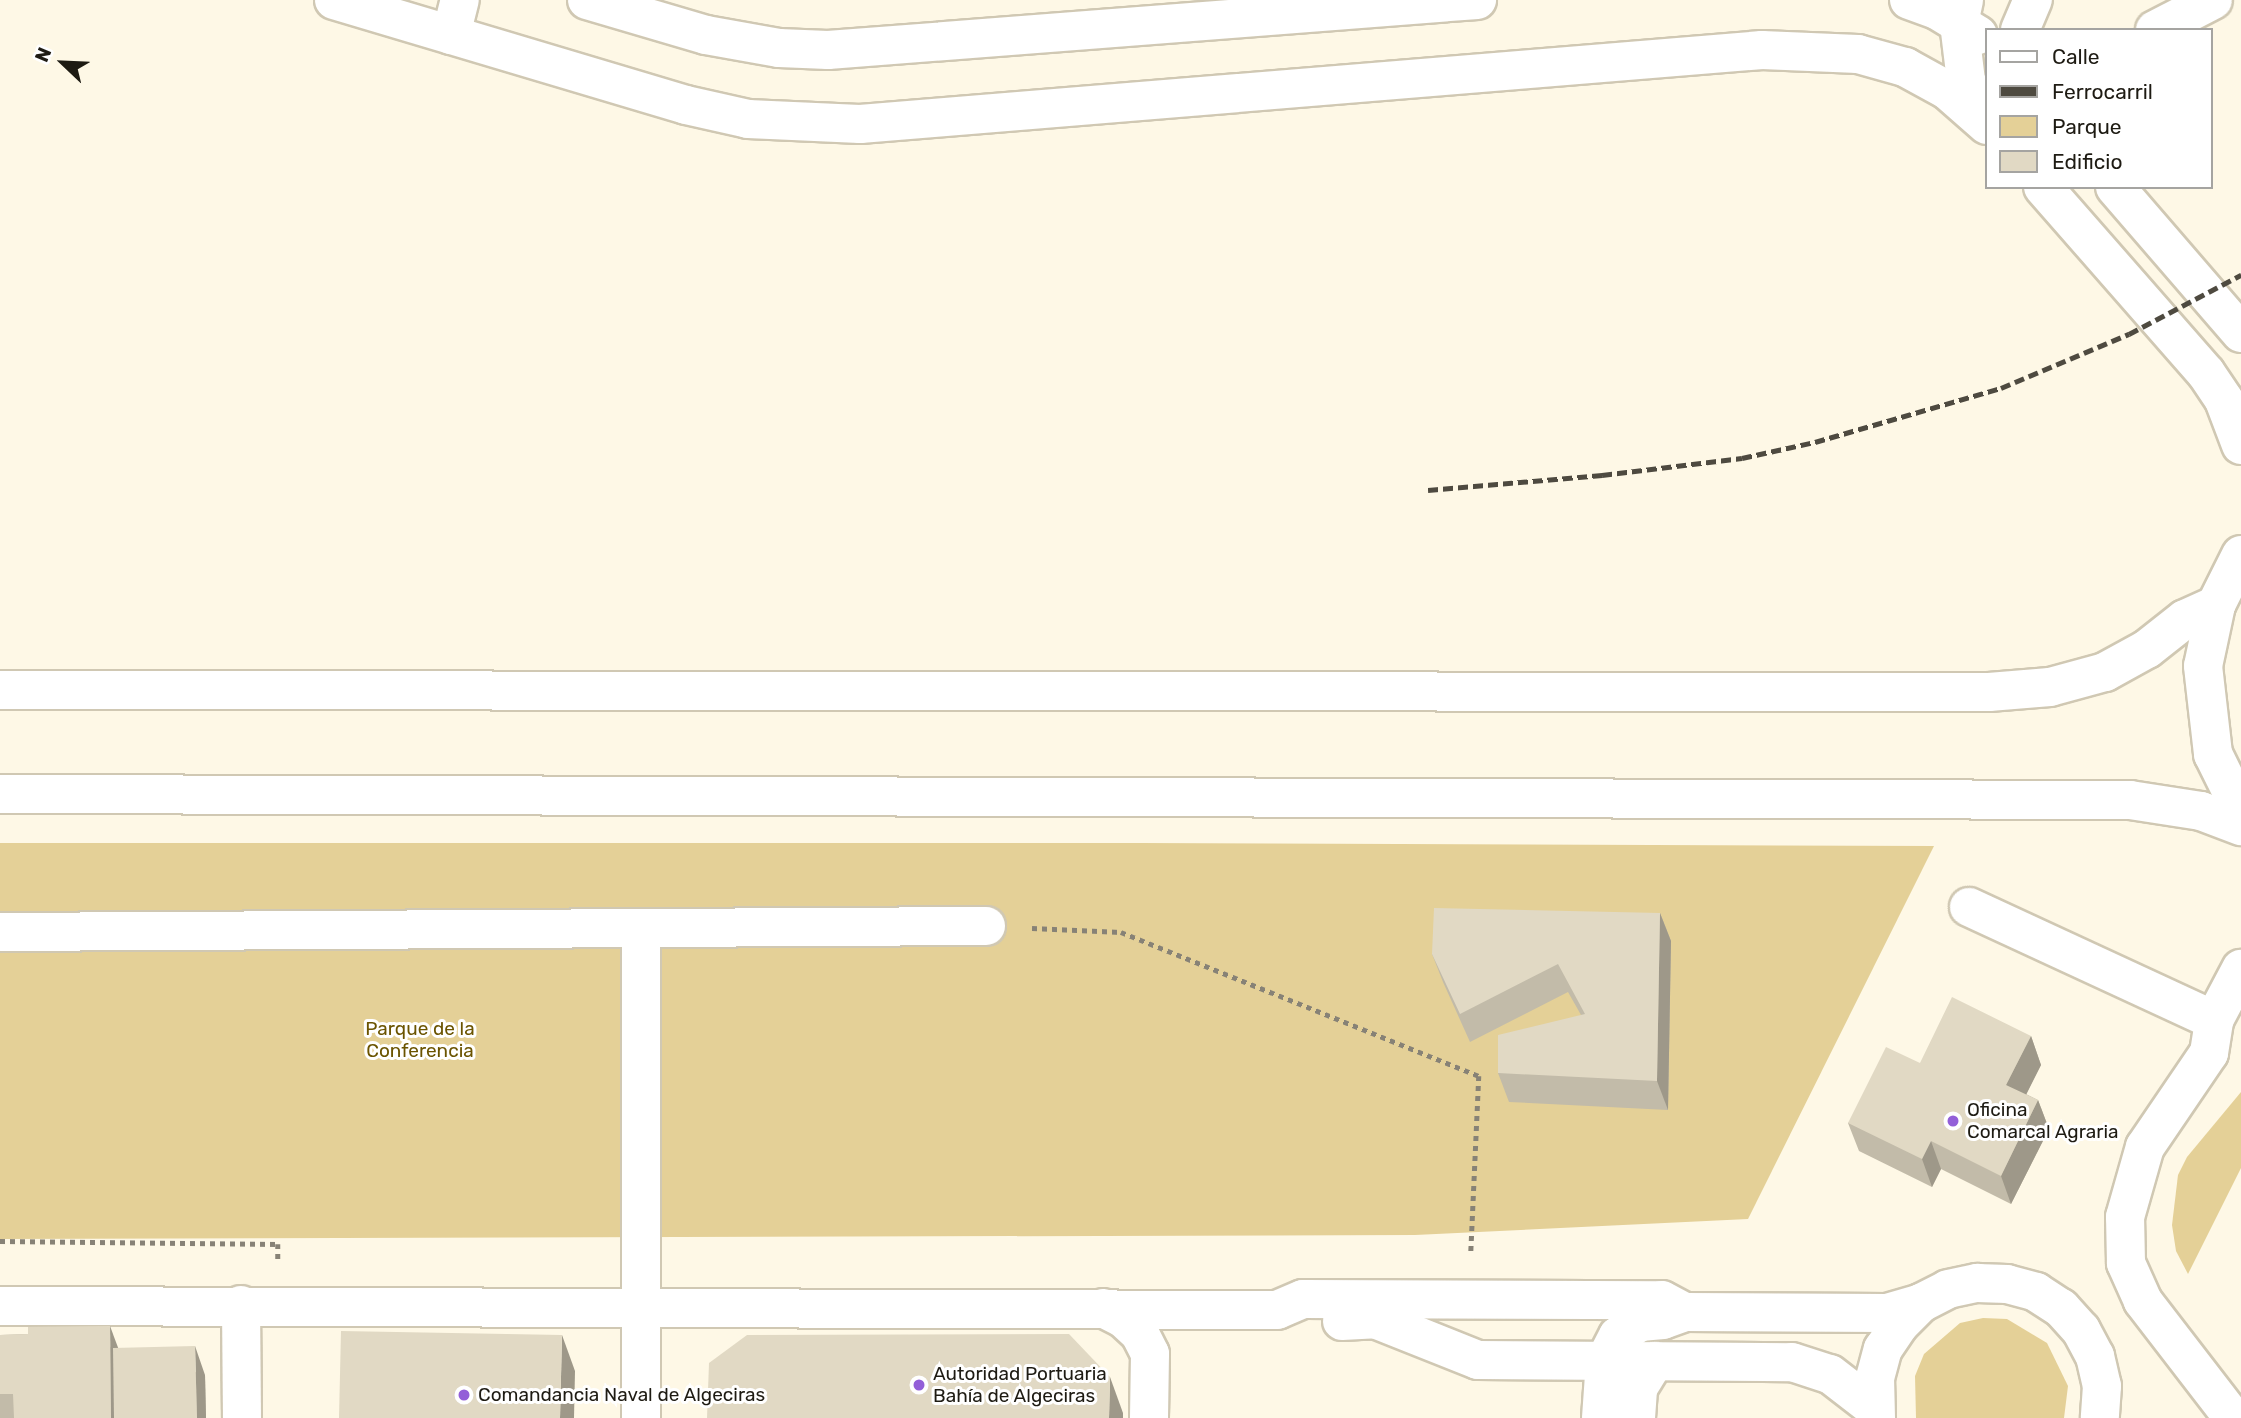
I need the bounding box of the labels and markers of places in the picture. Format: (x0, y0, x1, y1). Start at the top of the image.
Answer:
place label: Oficina Comarcal Agraria (1967, 1099, 2119, 1143)
marker: Oficina Comarcal Agraria (1945, 1113, 1961, 1129)
place label: Autoridad Portuaria Bahía de Algeciras (933, 1363, 1107, 1407)
marker: Autoridad Portuaria Bahía de Algeciras (911, 1377, 927, 1393)
place label: Comandancia Naval de Algeciras (478, 1384, 766, 1406)
marker: Comandancia Naval de Algeciras (456, 1387, 472, 1403)

